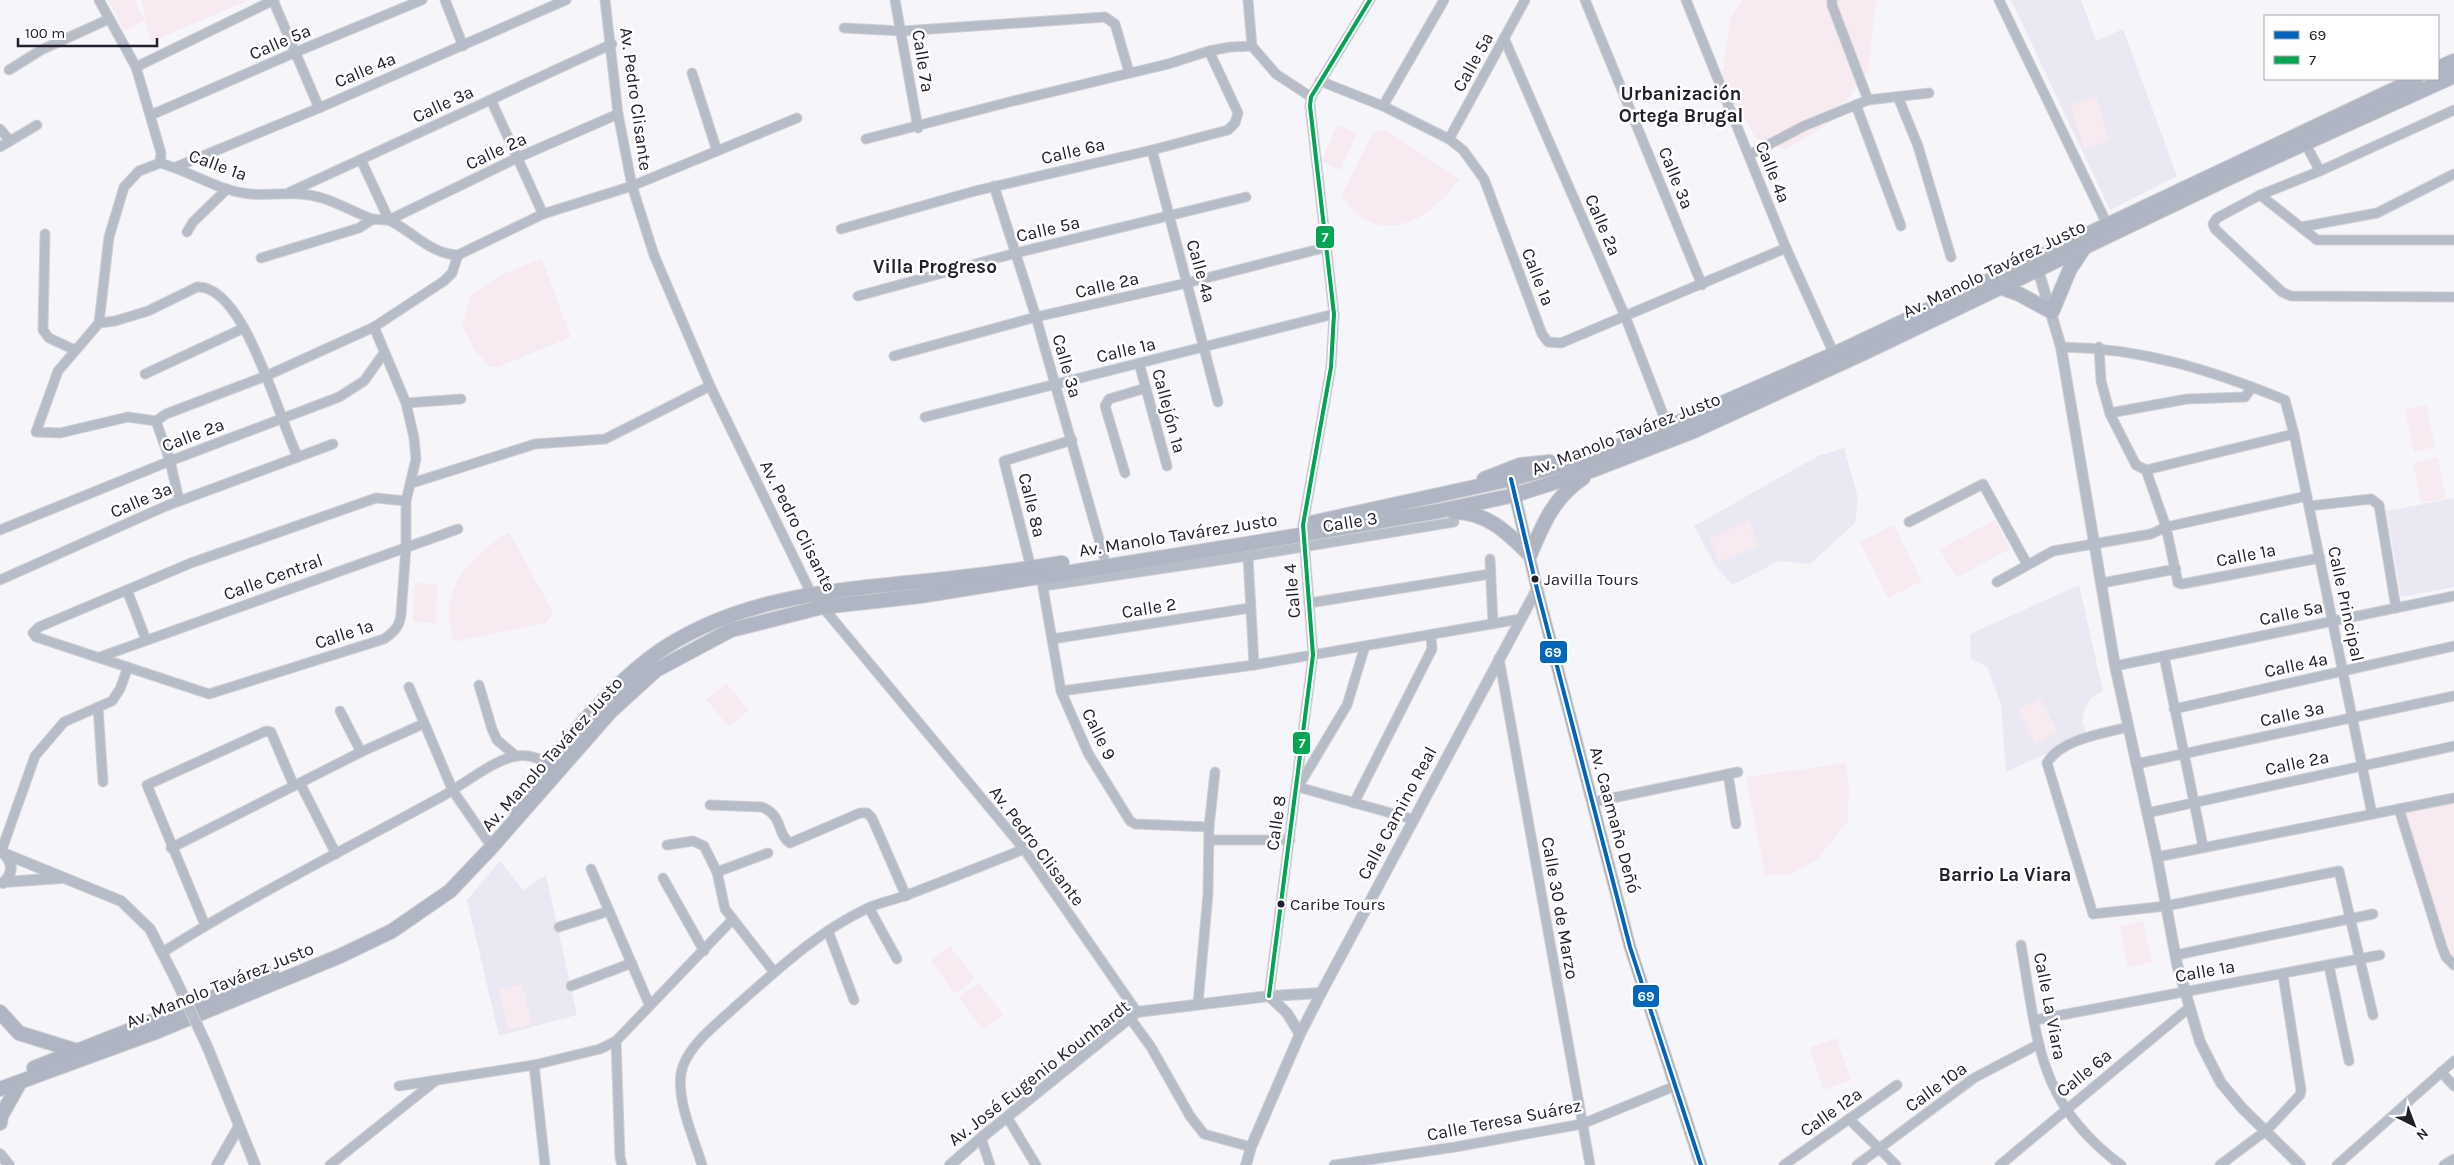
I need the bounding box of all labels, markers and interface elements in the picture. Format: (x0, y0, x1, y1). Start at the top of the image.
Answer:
scale bar (18, 15, 156, 47)
legend (2264, 15, 2439, 80)
street label: Calle 5ª (246, 19, 314, 65)
text: 100 m (25, 24, 65, 42)
street label: Av. Pedro Clisante (615, 26, 657, 172)
text: 69 (2309, 26, 2326, 44)
street label: Calle 7ª (907, 28, 939, 94)
street label: Calle 5ª (1448, 28, 1498, 96)
street label: Calle 4ª (331, 47, 399, 93)
text: 7 (2309, 51, 2316, 69)
street label: Calle 3ª (409, 80, 477, 128)
district label: Urbanización Ortega Brugal (1619, 83, 1743, 127)
street label: Calle 2ª (462, 127, 530, 175)
street label: Calle 6ª (1039, 133, 1107, 169)
street label: Calle 4ª (1751, 138, 1795, 206)
street label: Calle 1ª (186, 144, 250, 186)
street label: Calle 3ª (1654, 144, 1698, 212)
street label: Calle 2ª (1580, 191, 1626, 259)
street label: Calle 5ª (1014, 211, 1082, 247)
street label: Av. Manolo Tavárez Justo (1899, 215, 2089, 323)
line badge: 7 (1315, 225, 1335, 249)
text: 7 (1322, 229, 1329, 246)
street label: Calle 4ª (1182, 237, 1220, 305)
street label: Calle 1ª (1517, 245, 1559, 309)
district label: Villa Progreso (873, 256, 997, 278)
street label: Calle 2ª (1073, 267, 1141, 303)
street label: Calle 3ª (1047, 332, 1087, 400)
street label: Calle 1ª (1094, 332, 1158, 368)
street label: Callejón 1ª (1147, 366, 1191, 456)
street label: Av. Manolo Tavárez Justo (1528, 388, 1724, 480)
street label: Calle 2ª (159, 413, 227, 457)
street label: Av. Pedro Clisante (755, 457, 841, 595)
street label: Calle 8ª (1013, 471, 1051, 539)
street label: Calle 3ª (107, 477, 175, 523)
street label: Calle 3 (1321, 507, 1379, 537)
street label: Av. Manolo Tavárez Justo (1077, 508, 1279, 562)
street label: Calle 1ª (2214, 538, 2278, 572)
street label: Calle Principal (2323, 544, 2369, 664)
street label: Calle Central (220, 549, 326, 605)
street label: Calle 4 (1279, 563, 1305, 619)
place label: Javilla Tours (1544, 569, 1639, 589)
marker: Javilla Tours (1530, 574, 1540, 584)
street label: Calle 2 (1120, 593, 1178, 623)
street label: Calle 5ª (2257, 596, 2325, 630)
street label: Calle 1ª (312, 614, 376, 654)
line badge: 69 (1539, 640, 1568, 664)
text: 69 (1544, 644, 1562, 661)
street label: Calle 4ª (2262, 648, 2330, 682)
street label: Av. Manolo Tavárez Justo (477, 672, 627, 836)
street label: Calle 3ª (2258, 696, 2326, 732)
street label: Calle 9 (1077, 704, 1121, 764)
line badge: 7 (1292, 731, 1311, 755)
text: 7 (1299, 735, 1306, 752)
street label: Calle Camino Real (1353, 743, 1441, 883)
street label: Av. Caamaño Deñó (1585, 744, 1645, 896)
street label: Calle 2ª (2263, 745, 2331, 781)
street label: Av. Pedro Clisante (985, 782, 1089, 910)
street label: Calle 8 (1261, 794, 1291, 852)
street label: Calle 30 de Marzo (1537, 835, 1583, 981)
district label: Barrio La Viara (1939, 864, 2071, 886)
place label: Caribe Tours (1290, 894, 1386, 914)
marker: Caribe Tours (1276, 899, 1286, 909)
street label: Av. Manolo Tavárez Justo (123, 937, 317, 1033)
street label: Calle La Viara (2029, 950, 2071, 1062)
street label: Calle 1ª (2173, 955, 2237, 987)
line badge: 69 (1632, 984, 1660, 1008)
text: 69 (1637, 988, 1655, 1005)
street label: Av. José Eugenio Kounhardt (944, 995, 1134, 1151)
street label: Calle 6ª (2052, 1044, 2116, 1102)
street label: Calle 10ª (1901, 1057, 1971, 1117)
street label: Calle 12ª (1796, 1083, 1866, 1141)
street label: Calle Teresa Suárez (1425, 1094, 1583, 1146)
north arrow (2389, 1100, 2439, 1150)
text: N (2413, 1125, 2432, 1144)

